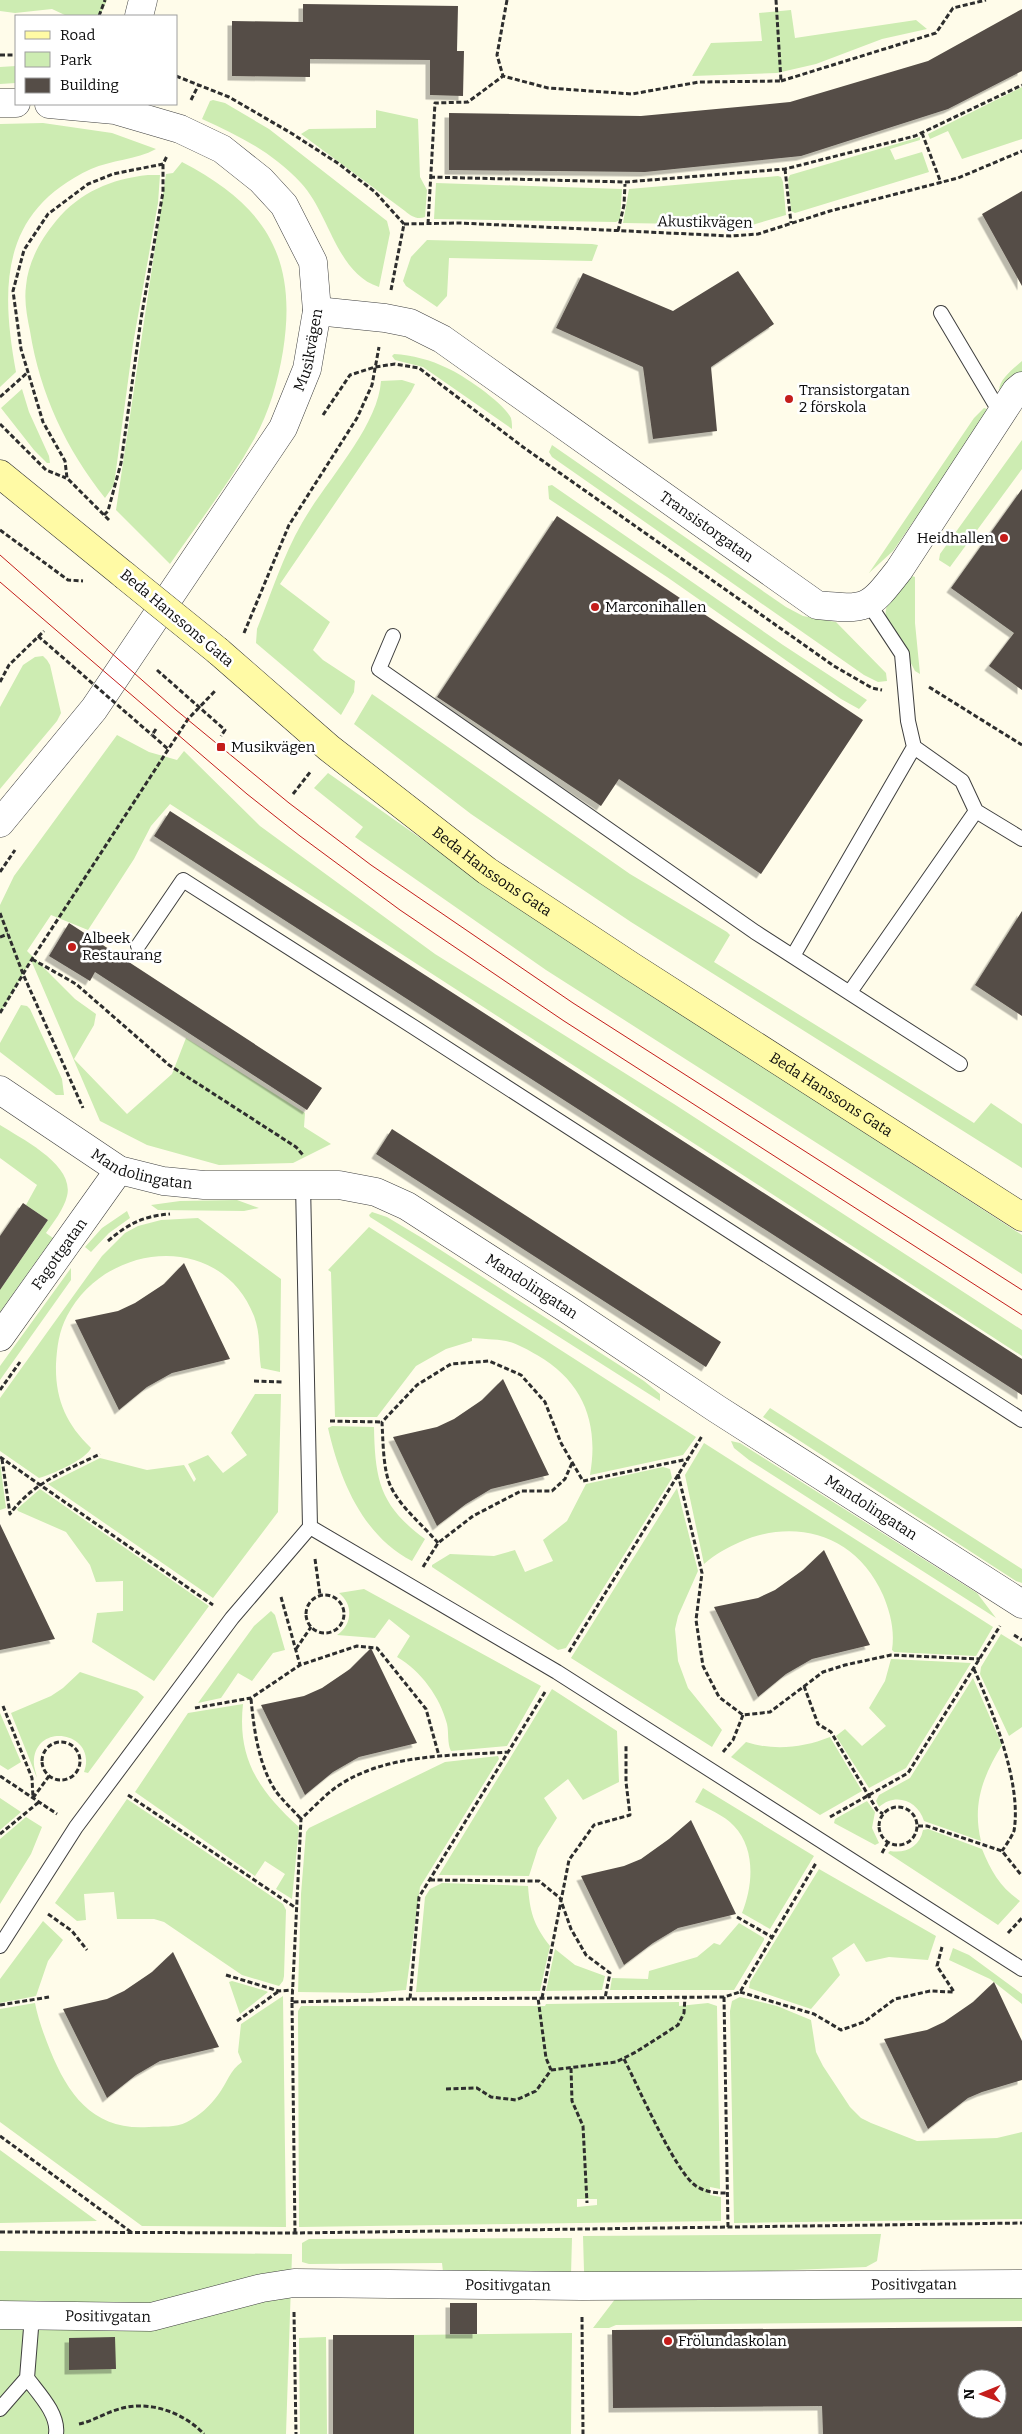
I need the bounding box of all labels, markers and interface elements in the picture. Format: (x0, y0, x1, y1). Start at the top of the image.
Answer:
legend (15, 15, 178, 105)
text: Road (60, 26, 95, 44)
text: Park (60, 51, 92, 69)
text: Building (60, 76, 119, 94)
street label: Akustikvägen (657, 212, 753, 232)
street label: Musikvägen (290, 307, 326, 394)
place label: Transistorgatan 2 förskola (799, 381, 910, 416)
marker: Transistorgatan 2 förskola (783, 393, 795, 405)
street label: Transistorgatan (656, 487, 757, 566)
place label: Heidhallen (917, 529, 994, 547)
marker: Heidhallen (998, 532, 1010, 544)
street label: Beda Hanssons Gata (117, 565, 237, 671)
place label: Marconihallen (605, 598, 707, 616)
marker: Marconihallen (589, 601, 601, 613)
place label: Musikvägen (231, 738, 316, 756)
marker: Musikvägen (215, 741, 227, 753)
street label: Beda Hanssons Gata (429, 823, 555, 920)
place label: Albeek Restaurang (82, 929, 162, 964)
marker: Albeek Restaurang (66, 941, 78, 953)
street label: Beda Hanssons Gata (766, 1048, 896, 1141)
street label: Mandolingatan (88, 1145, 194, 1193)
street label: Fagottgatan (28, 1214, 91, 1293)
street label: Mandolingatan (482, 1250, 582, 1323)
street label: Mandolingatan (821, 1471, 921, 1544)
street label: Positivgatan (871, 2275, 957, 2294)
street label: Positivgatan (465, 2276, 551, 2295)
street label: Positivgatan (65, 2307, 151, 2326)
place label: Frölundaskolan (678, 2332, 787, 2350)
marker: Frölundaskolan (662, 2335, 674, 2347)
north arrow (957, 2369, 1007, 2419)
text: N (961, 2388, 978, 2400)

